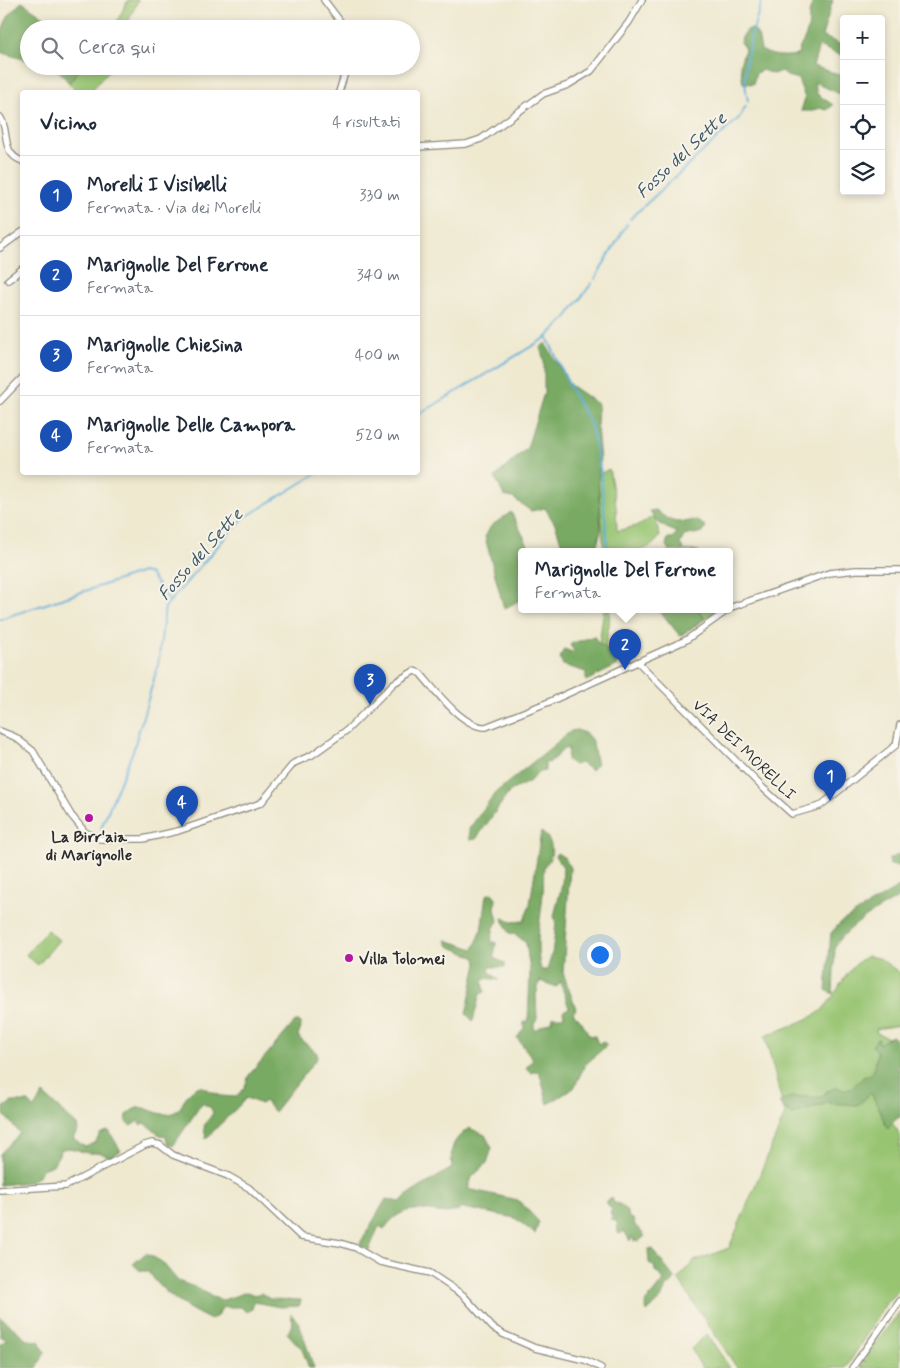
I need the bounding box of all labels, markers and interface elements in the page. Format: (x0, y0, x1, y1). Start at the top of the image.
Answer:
map controls (840, 15, 885, 195)
button: + (840, 15, 885, 60)
search box (20, 20, 420, 75)
icon: search (38, 34, 66, 62)
text: Cerca qui (78, 35, 156, 60)
button: − (840, 60, 885, 105)
button: locate (840, 105, 885, 150)
water label: Fosso del Sette (631, 107, 733, 204)
text: Vicino (40, 109, 97, 137)
text: 4 risultati (332, 112, 400, 133)
button: layers (840, 150, 885, 195)
text: Morelli I Visibelli (87, 173, 227, 198)
text: 1 (52, 185, 60, 206)
text: 330 m (359, 185, 400, 206)
text: Fermata · Via dei Morelli (87, 198, 261, 219)
text: Marignolle Del Ferrone (87, 253, 268, 278)
text: 2 (52, 265, 60, 286)
text: 340 m (356, 265, 400, 286)
text: Fermata (87, 278, 153, 299)
text: Marignolle Chiesina (87, 333, 243, 358)
text: 3 (52, 345, 60, 366)
text: 400 m (355, 345, 400, 366)
text: Fermata (87, 358, 153, 379)
text: Marignolle Delle Campora (87, 413, 295, 438)
text: 4 (51, 425, 61, 446)
text: 520 m (355, 425, 400, 446)
text: Fermata (87, 438, 153, 459)
water label: Fosso del Sette (153, 503, 249, 606)
popup (518, 548, 733, 613)
text: Marignolle Del Ferrone (535, 558, 716, 583)
text: Fermata (535, 583, 601, 604)
pin: 2 (609, 629, 641, 670)
pin: 3 (354, 664, 386, 705)
street label: VIA DEI MORELLI (688, 695, 800, 805)
pin: 1 (814, 760, 846, 801)
pin: 4 (166, 786, 198, 827)
marker: La Birr'aia di Marignolle (83, 812, 95, 824)
place label: La Birr'aia di Marignolle (46, 827, 132, 867)
your location (587, 942, 613, 968)
place label: Villa Tolomei (359, 949, 445, 970)
marker: Villa Tolomei (343, 952, 355, 964)

